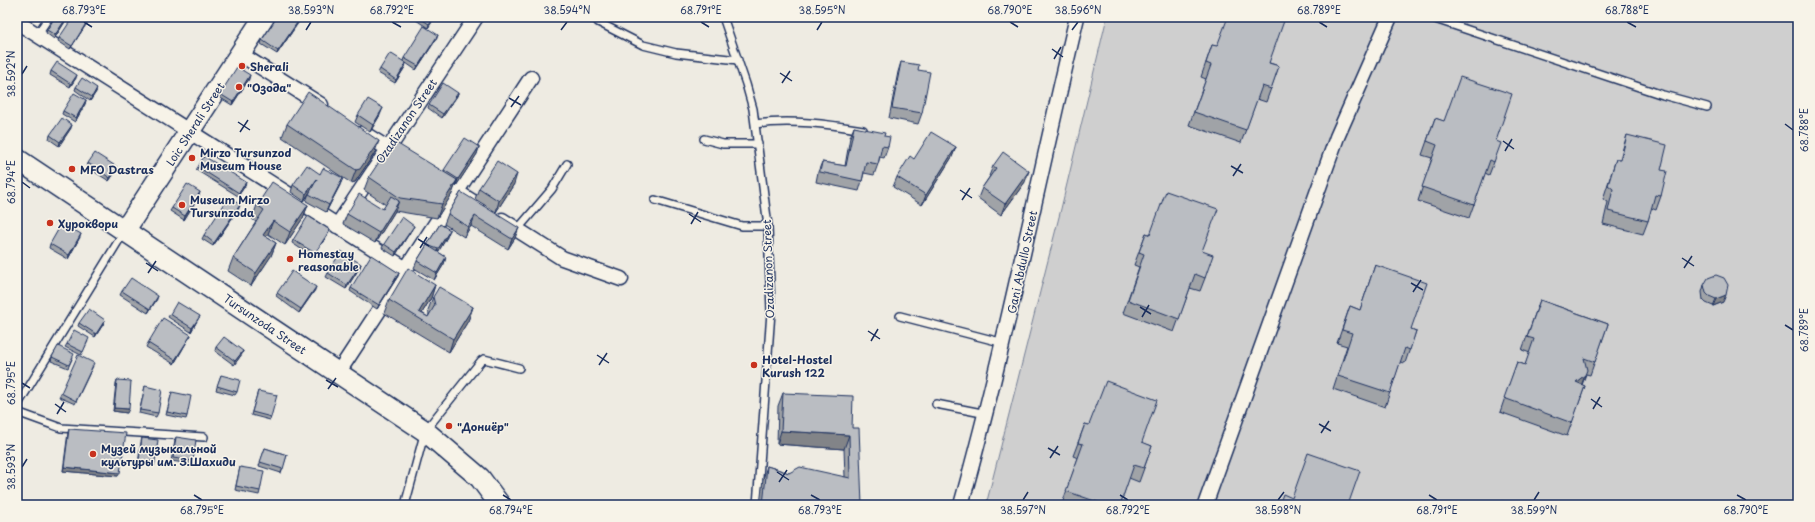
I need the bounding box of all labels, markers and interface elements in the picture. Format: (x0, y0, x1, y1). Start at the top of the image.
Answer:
text: 68.793°E (62, 2, 106, 17)
text: 38.593°N (288, 2, 334, 17)
text: 68.792°E (370, 2, 414, 17)
text: 38.594°N (544, 2, 591, 17)
text: 68.791°E (680, 2, 722, 17)
text: 38.595°N (799, 2, 846, 17)
text: 68.790°E (988, 2, 1032, 17)
text: 38.596°N (1055, 2, 1102, 17)
text: 68.789°E (1297, 2, 1341, 17)
text: 68.788°E (1605, 2, 1649, 17)
text: 38.592°N (3, 50, 18, 98)
place label: Sherali (250, 58, 289, 75)
marker: Sherali (237, 61, 247, 71)
street label: Ozadizanon Street (371, 75, 441, 167)
street label: Loic Sherali Street (161, 78, 229, 169)
place label: "Озода" (247, 79, 291, 96)
marker: "Озода" (234, 82, 244, 92)
text: 68.788°E (1796, 108, 1811, 152)
place label: Mirzo Tursunzod Museum House (200, 144, 291, 174)
marker: Mirzo Tursunzod Museum House (187, 153, 197, 163)
text: 68.794°E (3, 160, 18, 204)
place label: MFO Dastras (80, 161, 154, 178)
marker: MFO Dastras (67, 164, 77, 174)
place label: Museum Mirzo Tursunzoda (190, 191, 270, 221)
marker: Museum Mirzo Tursunzoda (177, 200, 187, 210)
street label: Gani Abdullo Street (1003, 208, 1041, 315)
place label: Хуроквори (58, 215, 118, 232)
marker: Хуроквори (45, 218, 55, 228)
street label: Ozadizanon Street (758, 219, 778, 319)
place label: Homestay reasonable (298, 245, 359, 275)
marker: Homestay reasonable (285, 254, 295, 264)
street label: Tursunzoda Street (220, 290, 310, 358)
text: 68.789°E (1796, 308, 1811, 352)
place label: Hotel-Hostel Kurush 122 (762, 351, 832, 381)
marker: Hotel-Hostel Kurush 122 (749, 360, 759, 370)
text: 68.795°E (3, 361, 18, 405)
place label: "Дониёр" (457, 418, 509, 435)
marker: "Дониёр" (444, 421, 454, 431)
place label: Музей музыкальной культуры им. З.Шахиди (101, 440, 236, 470)
text: 38.593°N (3, 444, 18, 490)
marker: Музей музыкальной культуры им. З.Шахиди (88, 449, 98, 459)
text: 68.795°E (180, 502, 224, 517)
text: 68.794°E (489, 502, 533, 517)
text: 68.793°E (798, 502, 842, 517)
text: 38.597°N (1000, 502, 1046, 517)
text: 68.792°E (1106, 502, 1150, 517)
text: 38.598°N (1255, 502, 1302, 517)
text: 68.791°E (1416, 502, 1458, 517)
text: 38.599°N (1511, 502, 1558, 517)
text: 68.790°E (1724, 502, 1768, 517)

